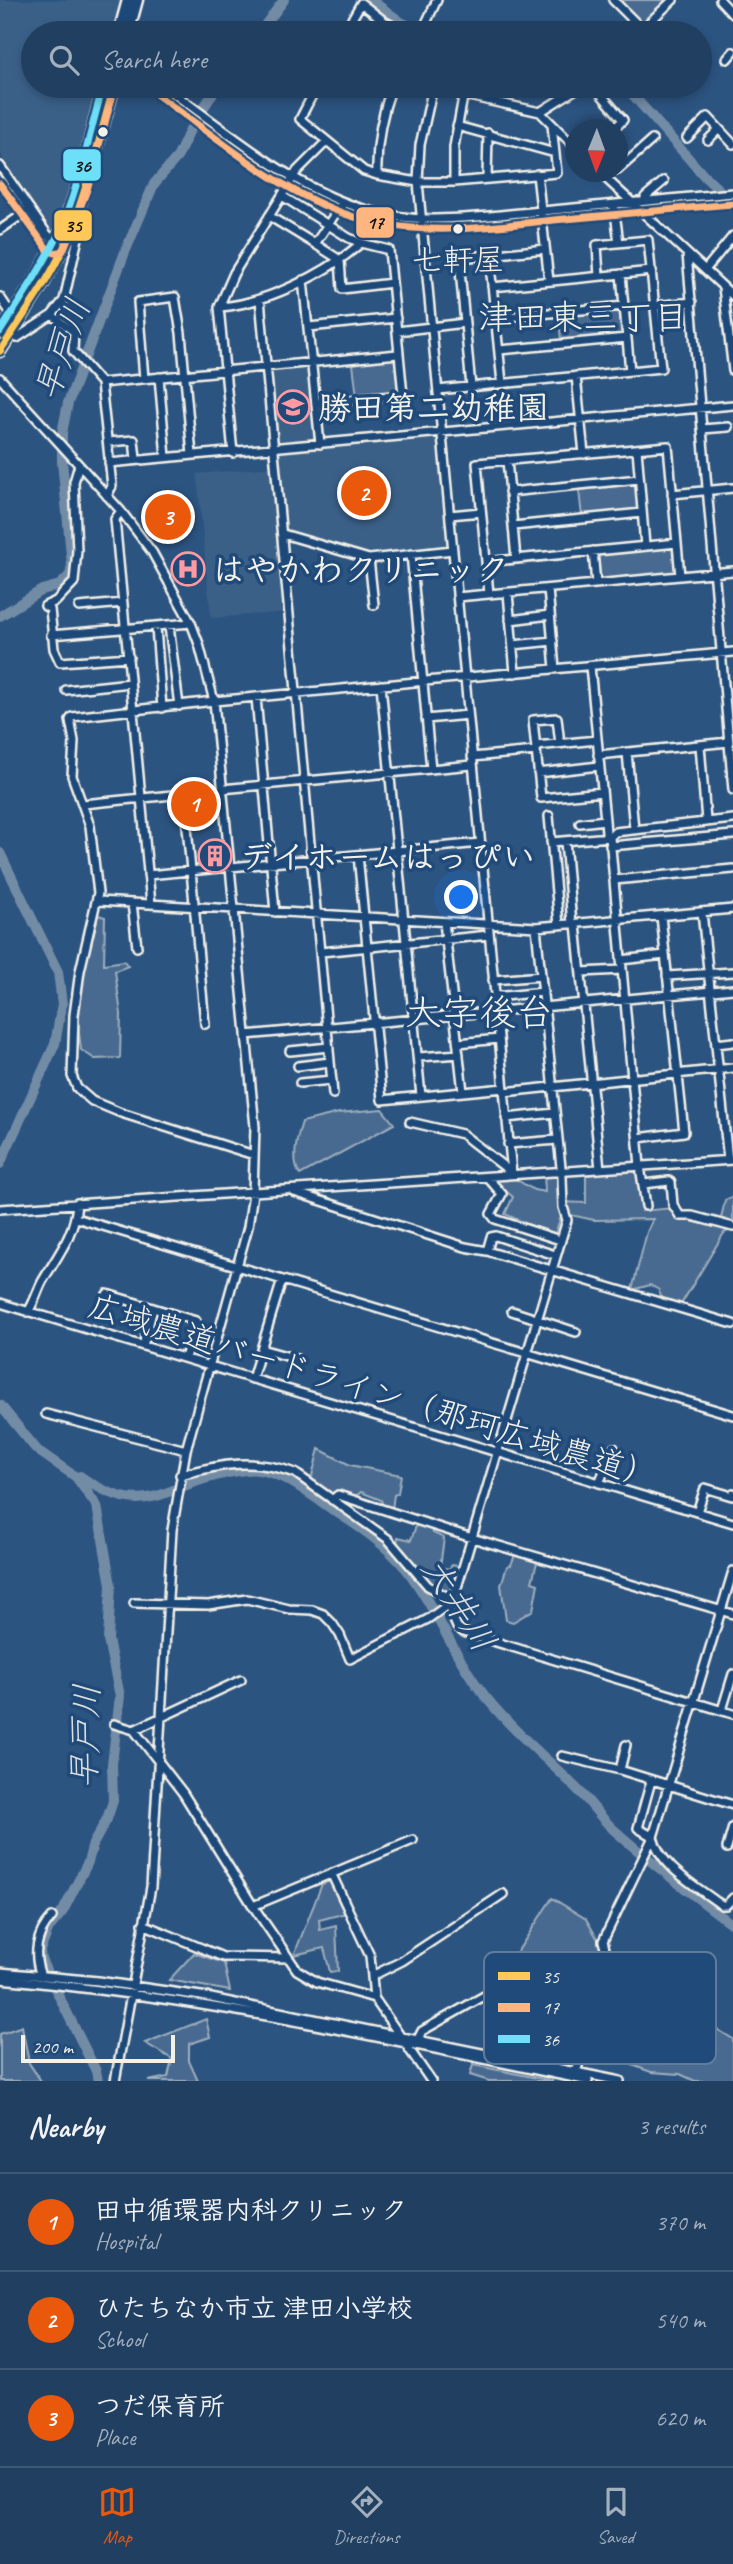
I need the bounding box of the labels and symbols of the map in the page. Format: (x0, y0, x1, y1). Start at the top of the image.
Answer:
north arrow (565, 119, 628, 182)
unlabelled marker (96, 125, 110, 139)
line badge: 36 (62, 148, 102, 182)
text: 36 (73, 154, 93, 178)
line badge: 17 (355, 206, 395, 239)
line badge: 35 (53, 209, 93, 242)
text: 17 (366, 211, 386, 235)
text: 35 (65, 214, 83, 238)
marker: 七軒屋 (451, 222, 465, 236)
place label: 七軒屋 (412, 240, 505, 279)
water label: 早戸川 (24, 292, 101, 406)
district label: 津田東三丁目 (478, 295, 688, 340)
place label: 勝田第二幼稚園 (318, 387, 549, 429)
school or university icon: 勝田第二幼稚園 (274, 388, 312, 426)
pin: 2 (341, 467, 387, 519)
pin: 3 (145, 491, 191, 543)
place label: はやかわクリニック (212, 549, 509, 591)
hospital icon: はやかわクリニック (169, 550, 207, 588)
pin: 1 (171, 778, 217, 830)
place label: デイホームはっぴい (240, 836, 535, 878)
building icon: デイホームはっぴい (196, 837, 234, 875)
your location (444, 880, 478, 914)
district label: 大字後台 (405, 989, 553, 1036)
street label: 広域農道バードライン（那珂広域農道） (83, 1284, 662, 1498)
water label: 大井川 (411, 1548, 506, 1661)
water label: 早戸川 (61, 1683, 110, 1789)
legend (484, 1952, 716, 2064)
text: 35 (542, 1965, 561, 1989)
text: 17 (542, 1996, 561, 2020)
text: 36 (542, 2028, 561, 2052)
scale bar (21, 2032, 175, 2064)

